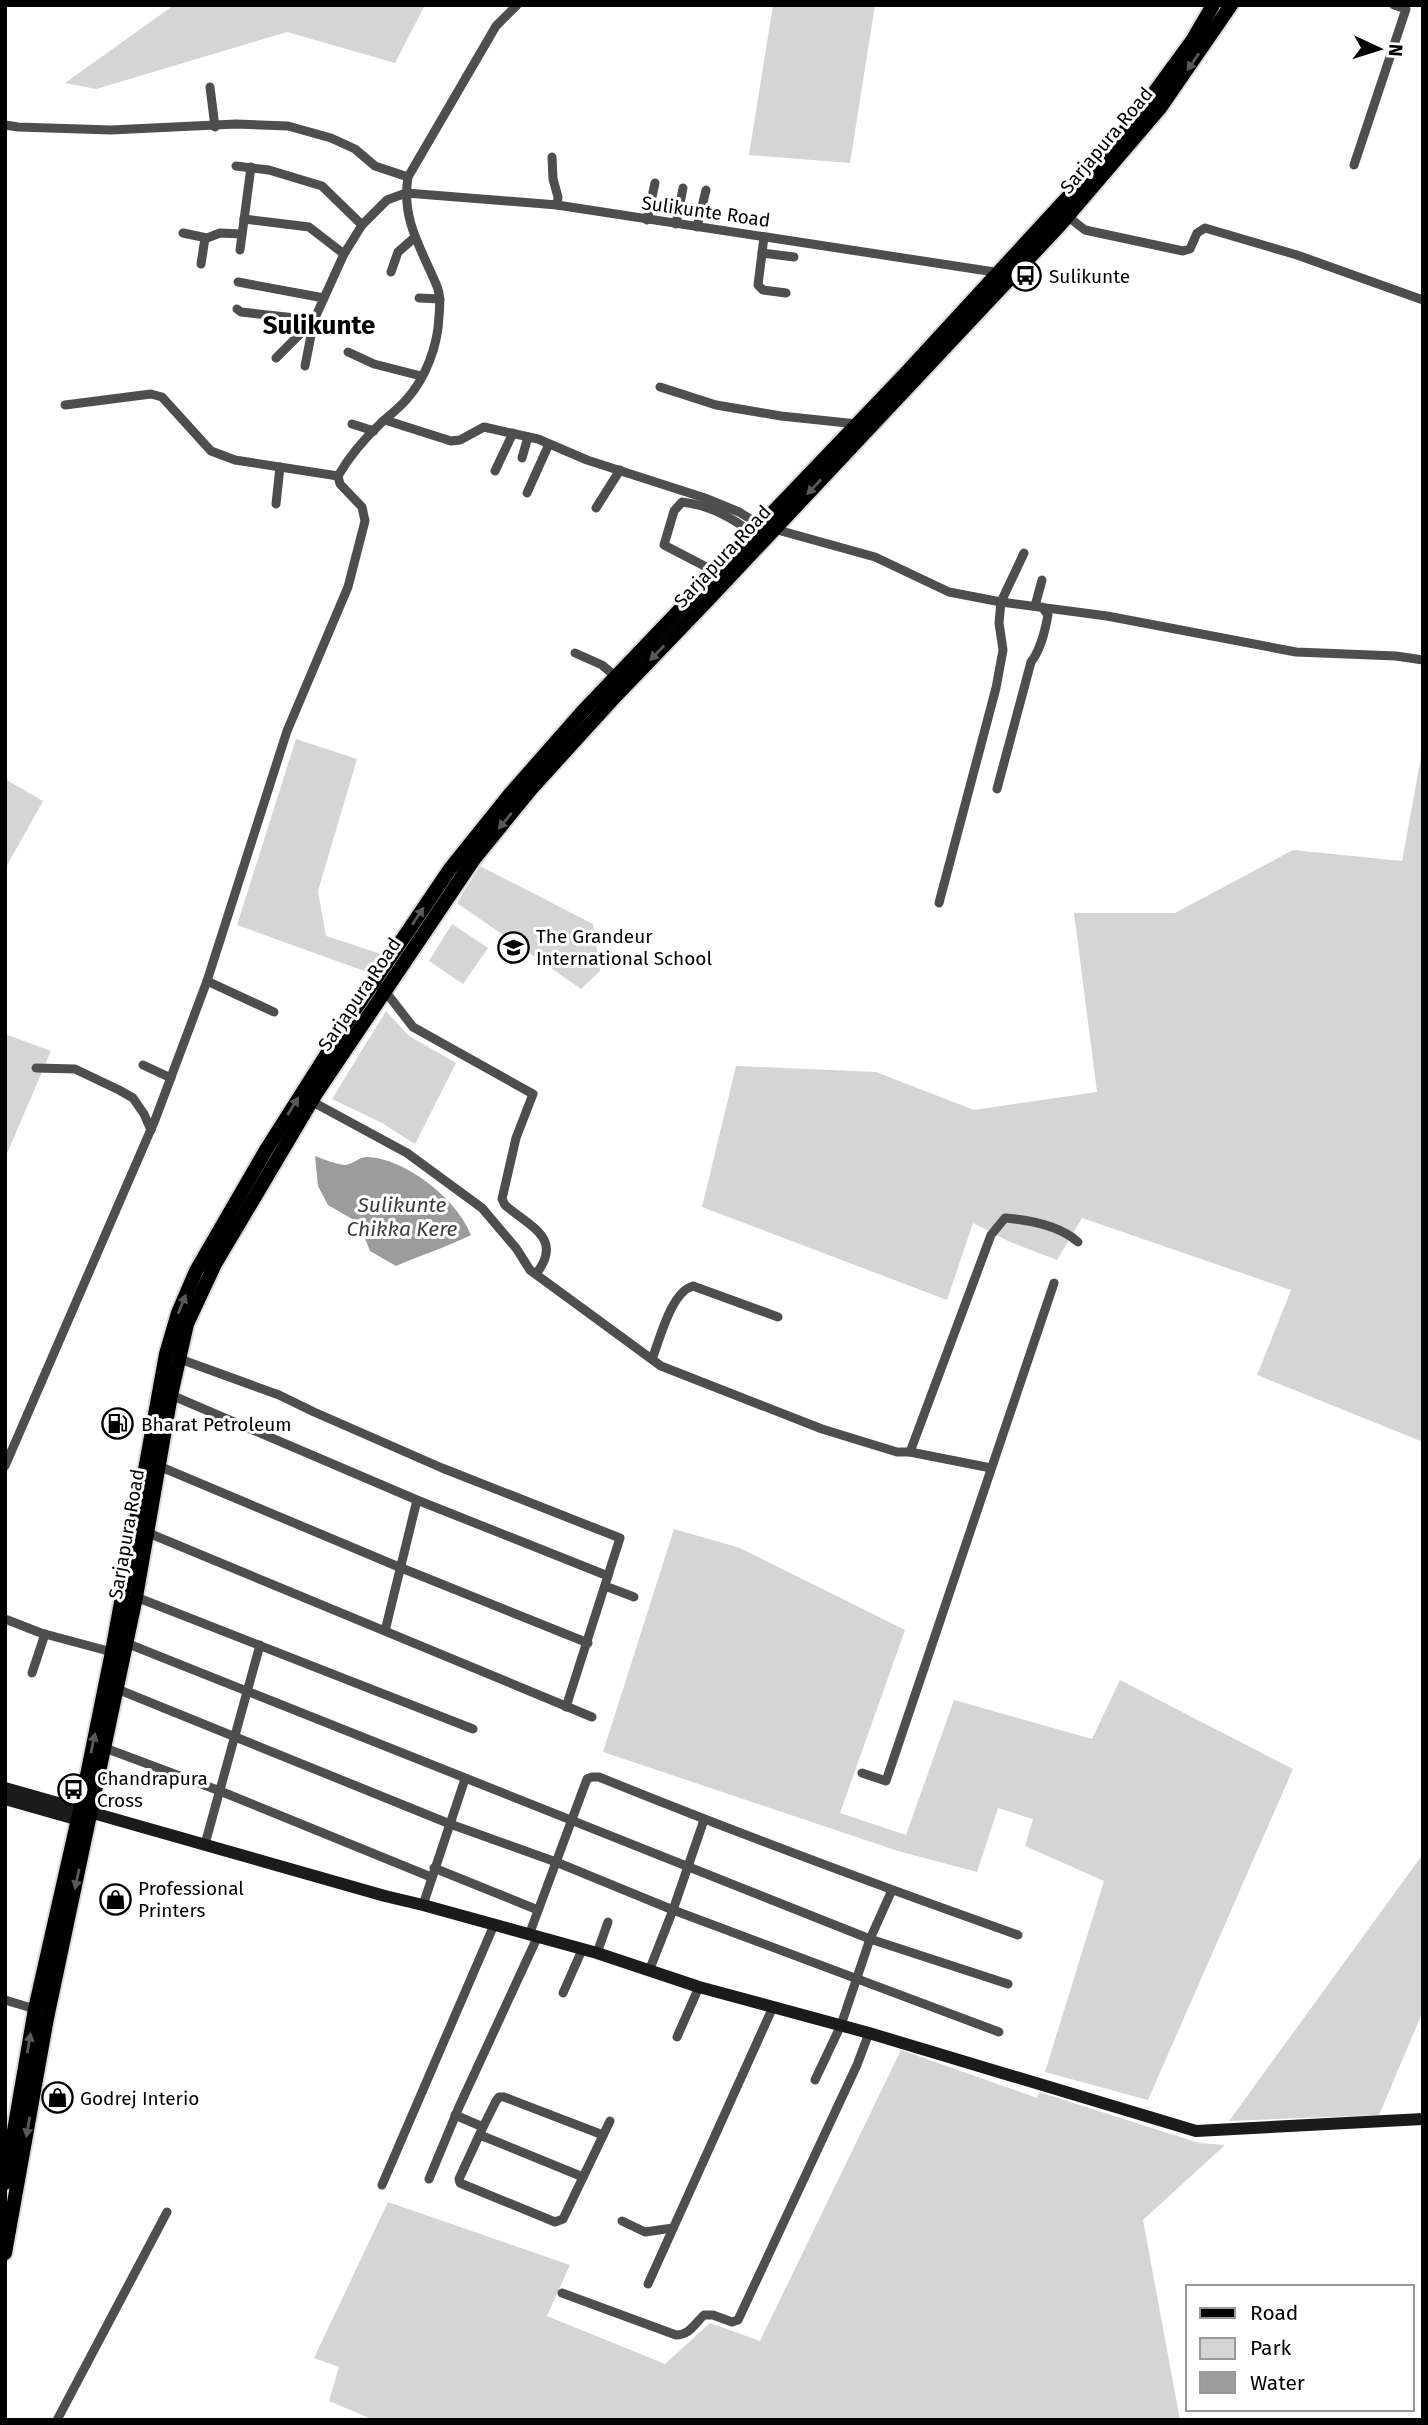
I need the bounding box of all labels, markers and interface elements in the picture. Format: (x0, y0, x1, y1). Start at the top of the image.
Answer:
north arrow (1344, 14, 1414, 84)
text: N (1384, 43, 1407, 57)
one-way arrow (1186, 53, 1200, 71)
street label: Sarjapura Road (1055, 82, 1158, 198)
street label: Sulikunte Road (640, 191, 772, 232)
bus stop icon: Sulikunte (1009, 259, 1043, 293)
place label: Sulikunte (1049, 265, 1130, 288)
district label: Sulikunte (263, 310, 375, 341)
one-way arrow (805, 479, 822, 496)
street label: Sarjapura Road (669, 500, 776, 612)
one-way arrow (649, 644, 666, 661)
one-way arrow (497, 812, 512, 830)
one-way arrow (412, 906, 425, 926)
place label: The Grandeur International School (536, 925, 712, 970)
school or university icon: The Grandeur International School (496, 930, 530, 964)
street label: Sarjapura Road (313, 933, 406, 1055)
one-way arrow (287, 1096, 300, 1116)
water label: Sulikunte Chikka Kere (347, 1192, 458, 1242)
one-way arrow (176, 1293, 187, 1314)
fuel station icon: Bharat Petroleum (101, 1407, 135, 1441)
place label: Bharat Petroleum (141, 1413, 292, 1436)
street label: Sarjapura Road (104, 1467, 149, 1601)
one-way arrow (88, 1732, 99, 1754)
place label: Chandrapura Cross (97, 1767, 208, 1812)
bus stop icon: Chandrapura Cross (57, 1772, 91, 1806)
one-way arrow (71, 1868, 82, 1890)
place label: Professional Printers (138, 1877, 244, 1922)
shop icon: Professional Printers (98, 1882, 132, 1916)
one-way arrow (24, 2032, 35, 2054)
shop icon: Godrej Interio (40, 2081, 74, 2115)
place label: Godrej Interio (80, 2087, 199, 2110)
one-way arrow (22, 2116, 33, 2138)
legend (1186, 2285, 1414, 2411)
text: Road (1250, 2300, 1298, 2326)
text: Park (1250, 2335, 1292, 2361)
text: Water (1250, 2370, 1305, 2396)

